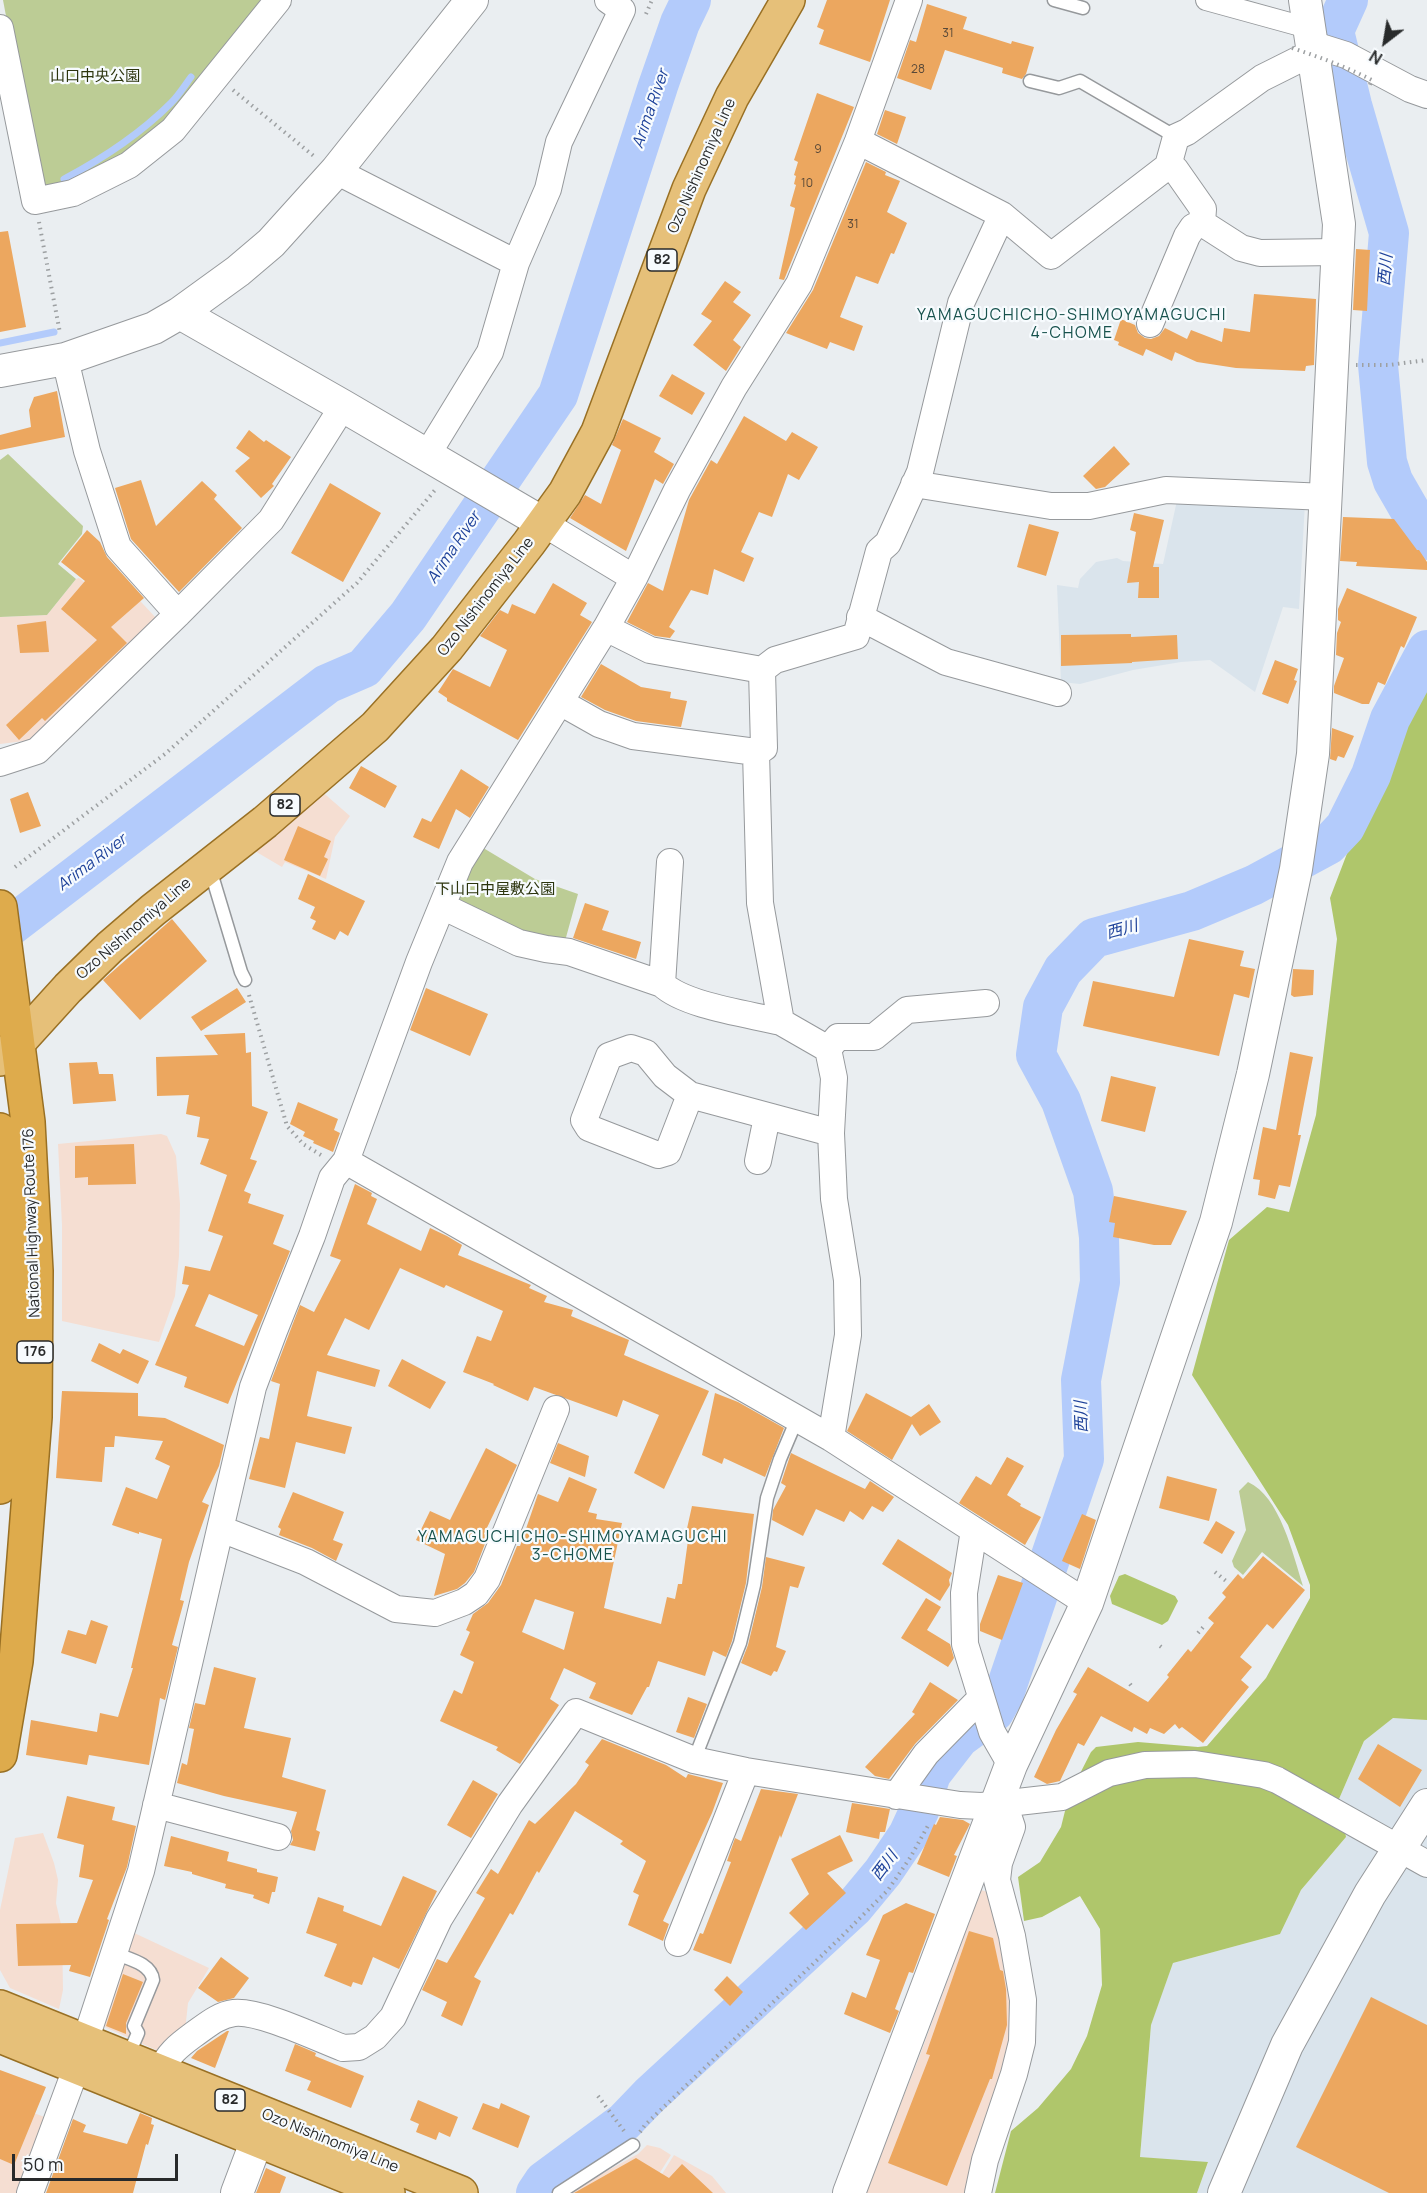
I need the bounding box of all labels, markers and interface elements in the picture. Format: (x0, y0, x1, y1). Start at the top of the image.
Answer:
north arrow (1355, 12, 1415, 72)
house number: 31 (942, 27, 954, 41)
text: N (1365, 45, 1386, 70)
house number: 28 (911, 63, 925, 77)
water label: Arima River (629, 67, 673, 151)
park label: 山口中央公園 (50, 68, 140, 86)
street label: Ozo Nishinomiya Line (664, 96, 740, 236)
house number: 9 (814, 143, 822, 157)
house number: 10 (801, 177, 813, 191)
house number: 31 (847, 218, 859, 232)
road number: 82 (647, 249, 677, 271)
water label: 西川 (1375, 253, 1397, 287)
district label: YAMAGUCHICHO-SHIMOYAMAGUCHI 4-CHOME (917, 306, 1227, 344)
water label: Arima River (423, 509, 485, 587)
street label: Ozo Nishinomiya Line (434, 534, 538, 660)
road number: 82 (270, 794, 300, 816)
water label: Arima River (53, 831, 131, 895)
street label: Ozo Nishinomiya Line (73, 874, 195, 984)
park label: 下山口中屋敷公園 (435, 881, 555, 899)
water label: 西川 (1104, 917, 1140, 943)
street label: National Highway Route 176 (20, 1128, 44, 1318)
road number: 176 (17, 1341, 53, 1363)
water label: 西川 (1072, 1401, 1092, 1433)
district label: YAMAGUCHICHO-SHIMOYAMAGUCHI 3-CHOME (418, 1528, 728, 1566)
water label: 西川 (868, 1847, 902, 1885)
road number: 82 (215, 2089, 245, 2111)
street label: Ozo Nishinomiya Line (259, 2105, 401, 2177)
scale bar (15, 2142, 182, 2180)
text: 50 m (23, 2152, 63, 2176)

